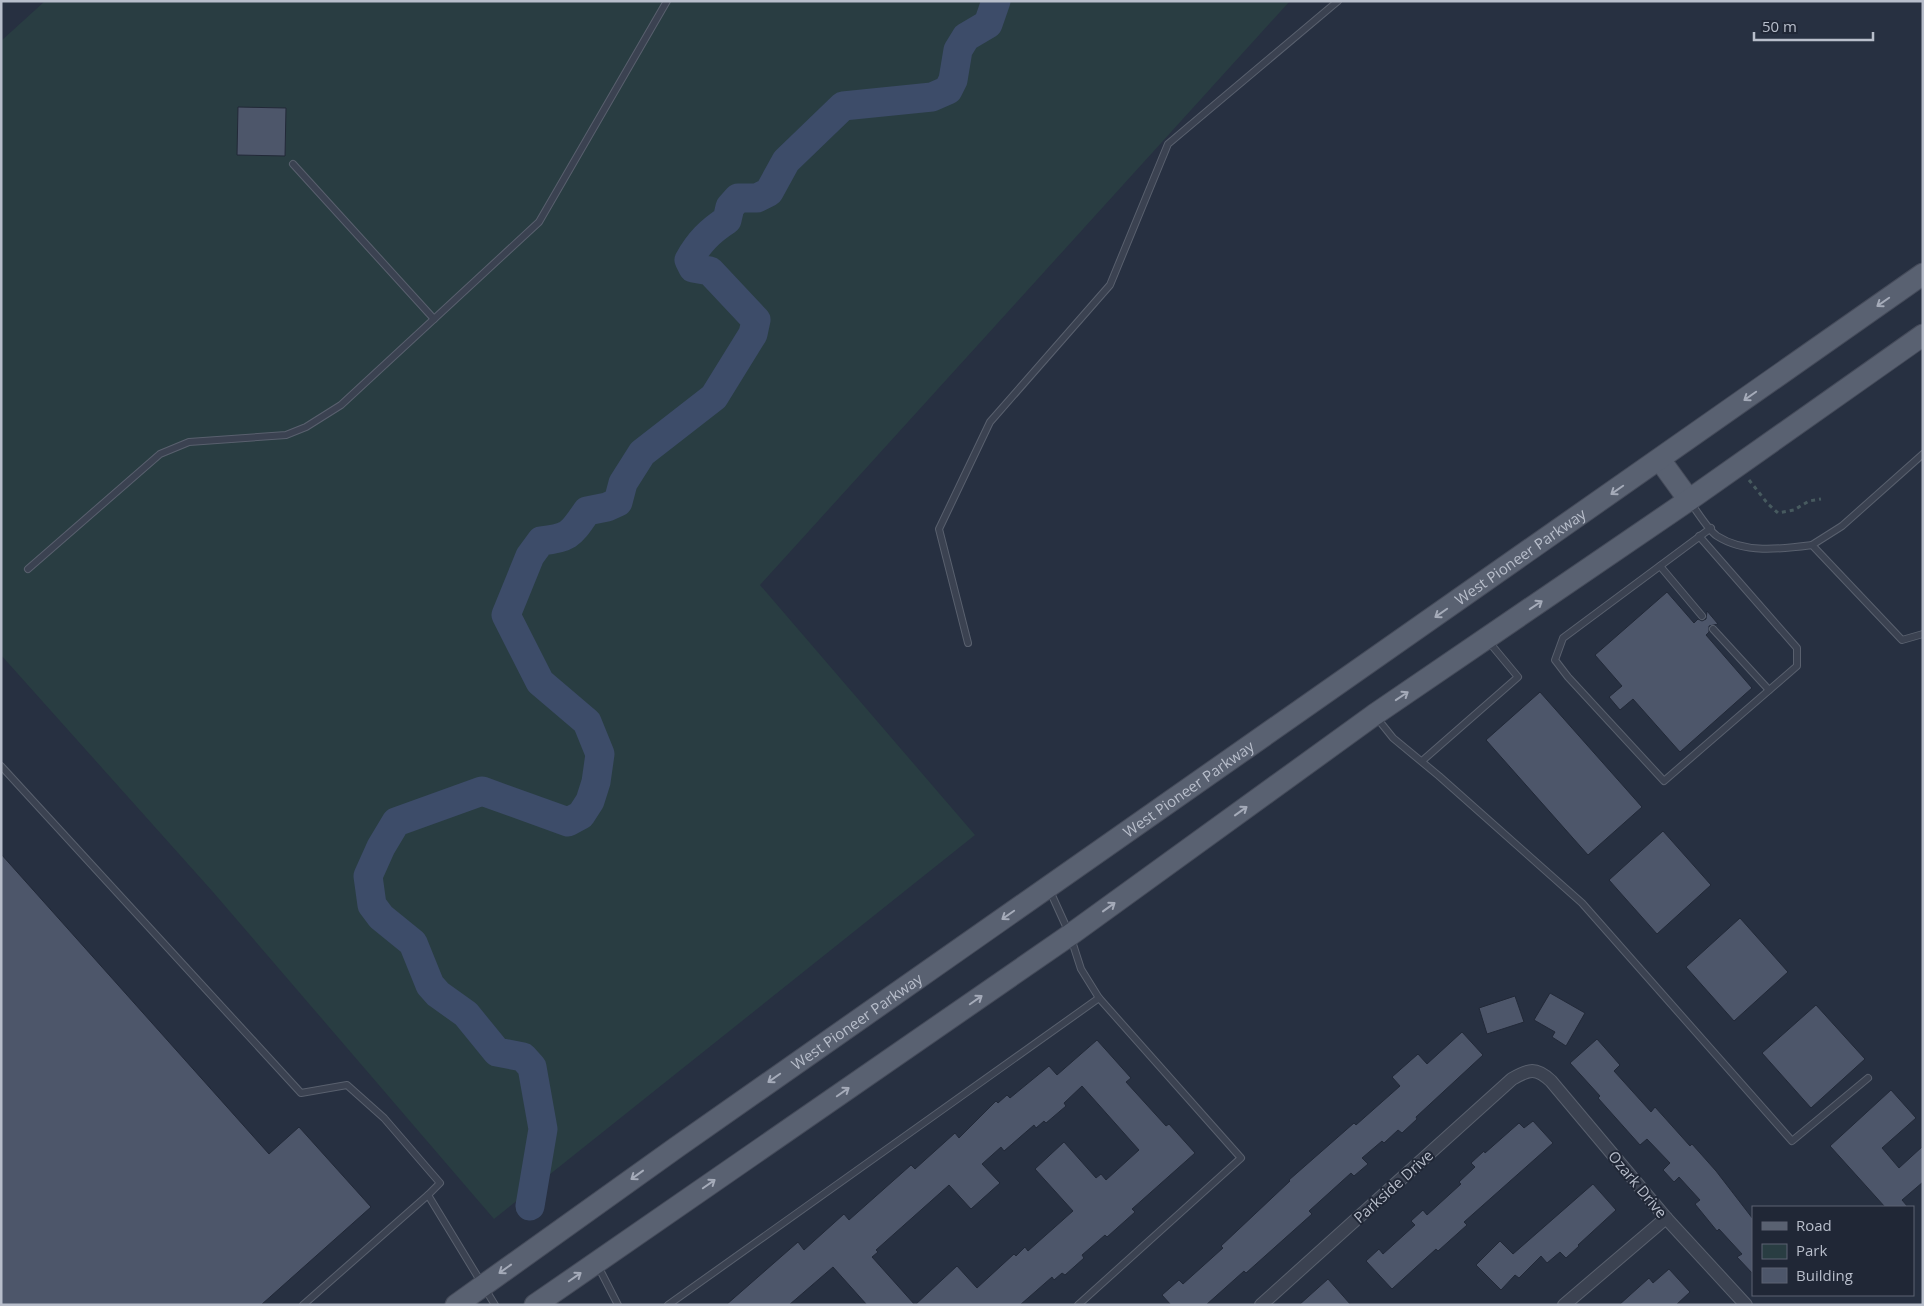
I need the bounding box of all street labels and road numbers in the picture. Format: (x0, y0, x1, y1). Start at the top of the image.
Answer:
street label: West Pioneer Parkway (1451, 503, 1590, 609)
street label: West Pioneer Parkway (1119, 736, 1258, 842)
street label: West Pioneer Parkway (787, 968, 926, 1074)
street label: Parkside Drive (1349, 1145, 1437, 1227)
street label: Ozark Drive (1604, 1146, 1672, 1222)

